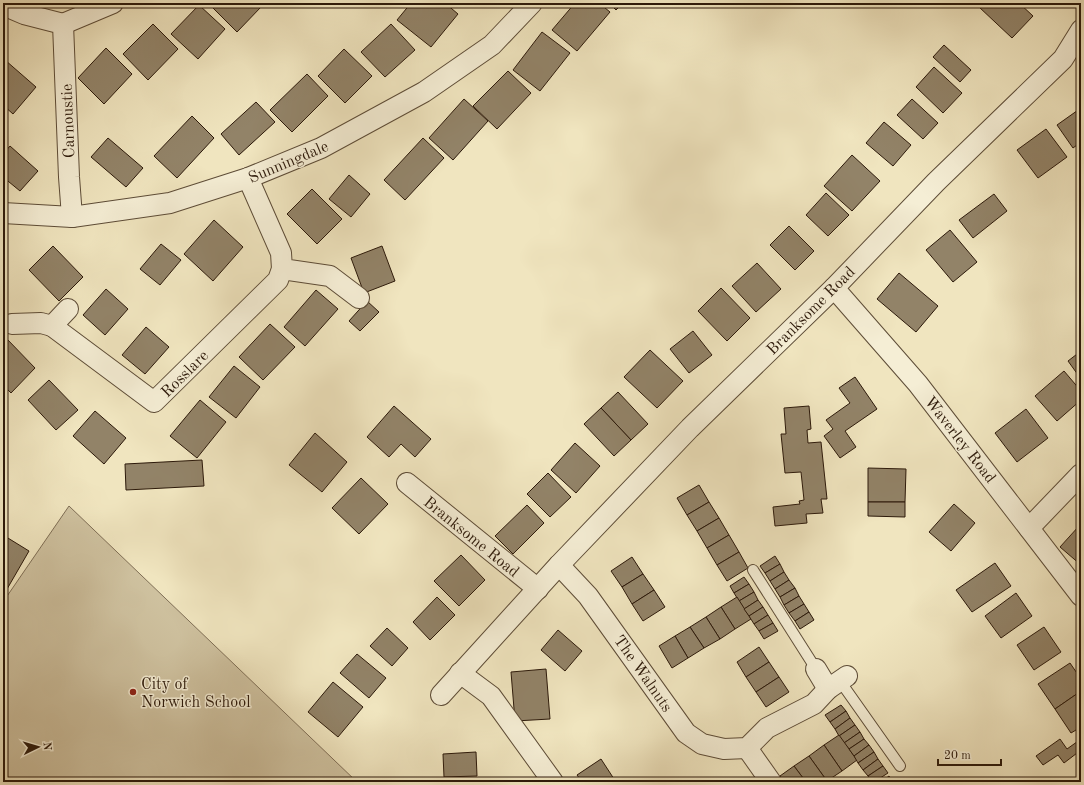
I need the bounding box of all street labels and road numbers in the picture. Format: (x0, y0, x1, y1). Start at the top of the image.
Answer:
street label: Carnoustie (60, 83, 78, 158)
street label: Sunningdale (246, 139, 331, 187)
street label: Branksome Road (764, 264, 859, 359)
street label: Rosslare (159, 348, 212, 401)
street label: Waverley Road (921, 394, 998, 487)
street label: Branksome Road (420, 494, 521, 581)
street label: The Walnuts (610, 633, 675, 716)

